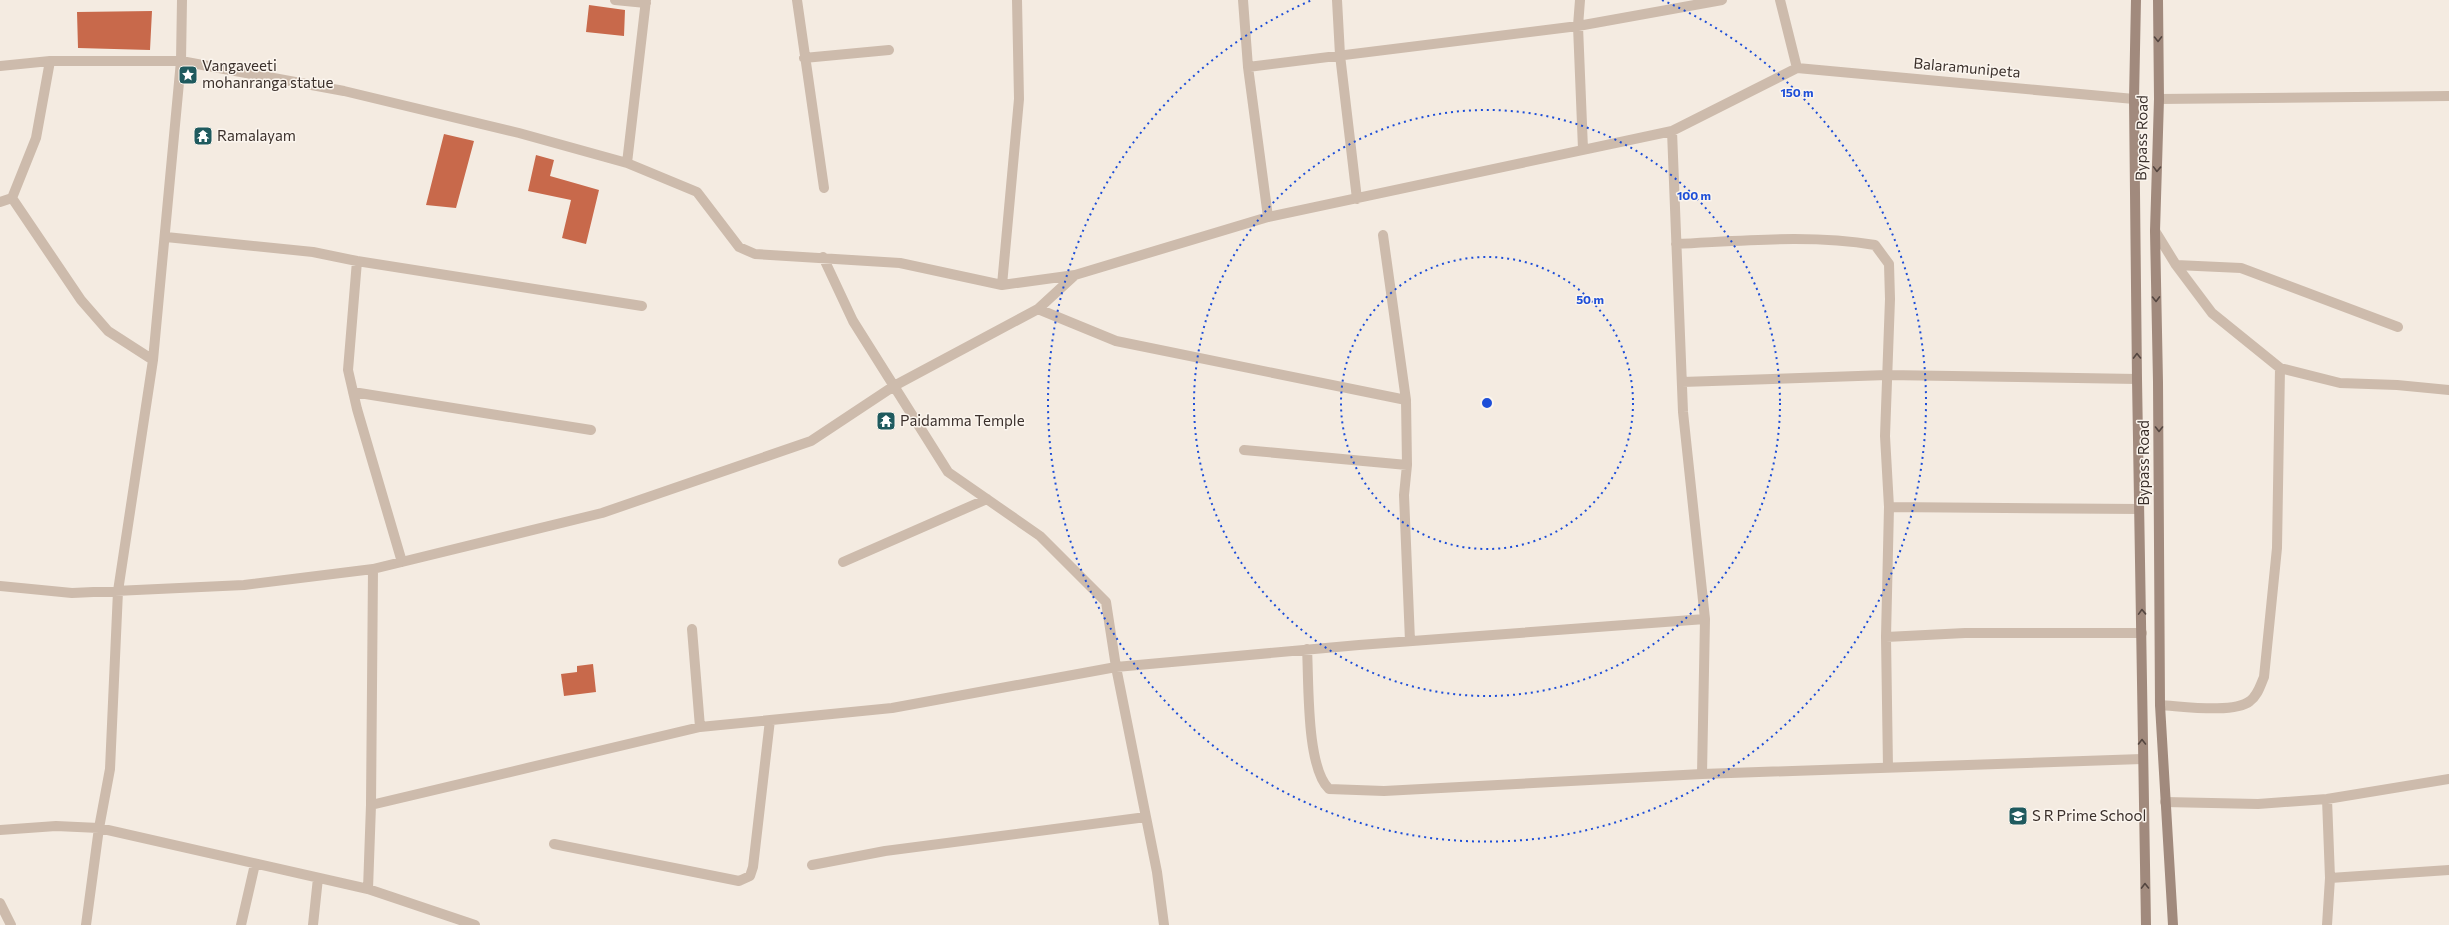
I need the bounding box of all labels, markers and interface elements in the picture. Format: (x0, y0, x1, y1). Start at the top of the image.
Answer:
one-way arrow (2153, 36, 2162, 42)
street label: Balaramunipeta (1913, 53, 2021, 81)
place label: Vangaveeti mohanranga statue (202, 56, 333, 91)
place icon: Vangaveeti mohanranga statue (177, 64, 199, 86)
text: 150 m (1780, 85, 1814, 99)
street label: Bypass Road (2131, 95, 2151, 181)
temple icon: Ramalayam (192, 125, 214, 147)
place label: Ramalayam (217, 126, 296, 144)
one-way arrow (2152, 166, 2161, 172)
text: 100 m (1677, 188, 1711, 202)
text: 50 m (1576, 292, 1604, 306)
one-way arrow (2152, 296, 2160, 302)
one-way arrow (2133, 353, 2141, 359)
centre of rings (1480, 396, 1494, 410)
temple icon: Paidamma Temple (875, 410, 897, 432)
place label: Paidamma Temple (900, 411, 1025, 429)
street label: Bypass Road (2134, 420, 2152, 506)
one-way arrow (2154, 426, 2163, 432)
one-way arrow (2138, 609, 2146, 615)
one-way arrow (2138, 739, 2146, 745)
school or university icon: S R Prime School (2007, 805, 2029, 827)
place label: S R Prime School (2032, 806, 2146, 824)
one-way arrow (2141, 883, 2149, 889)

